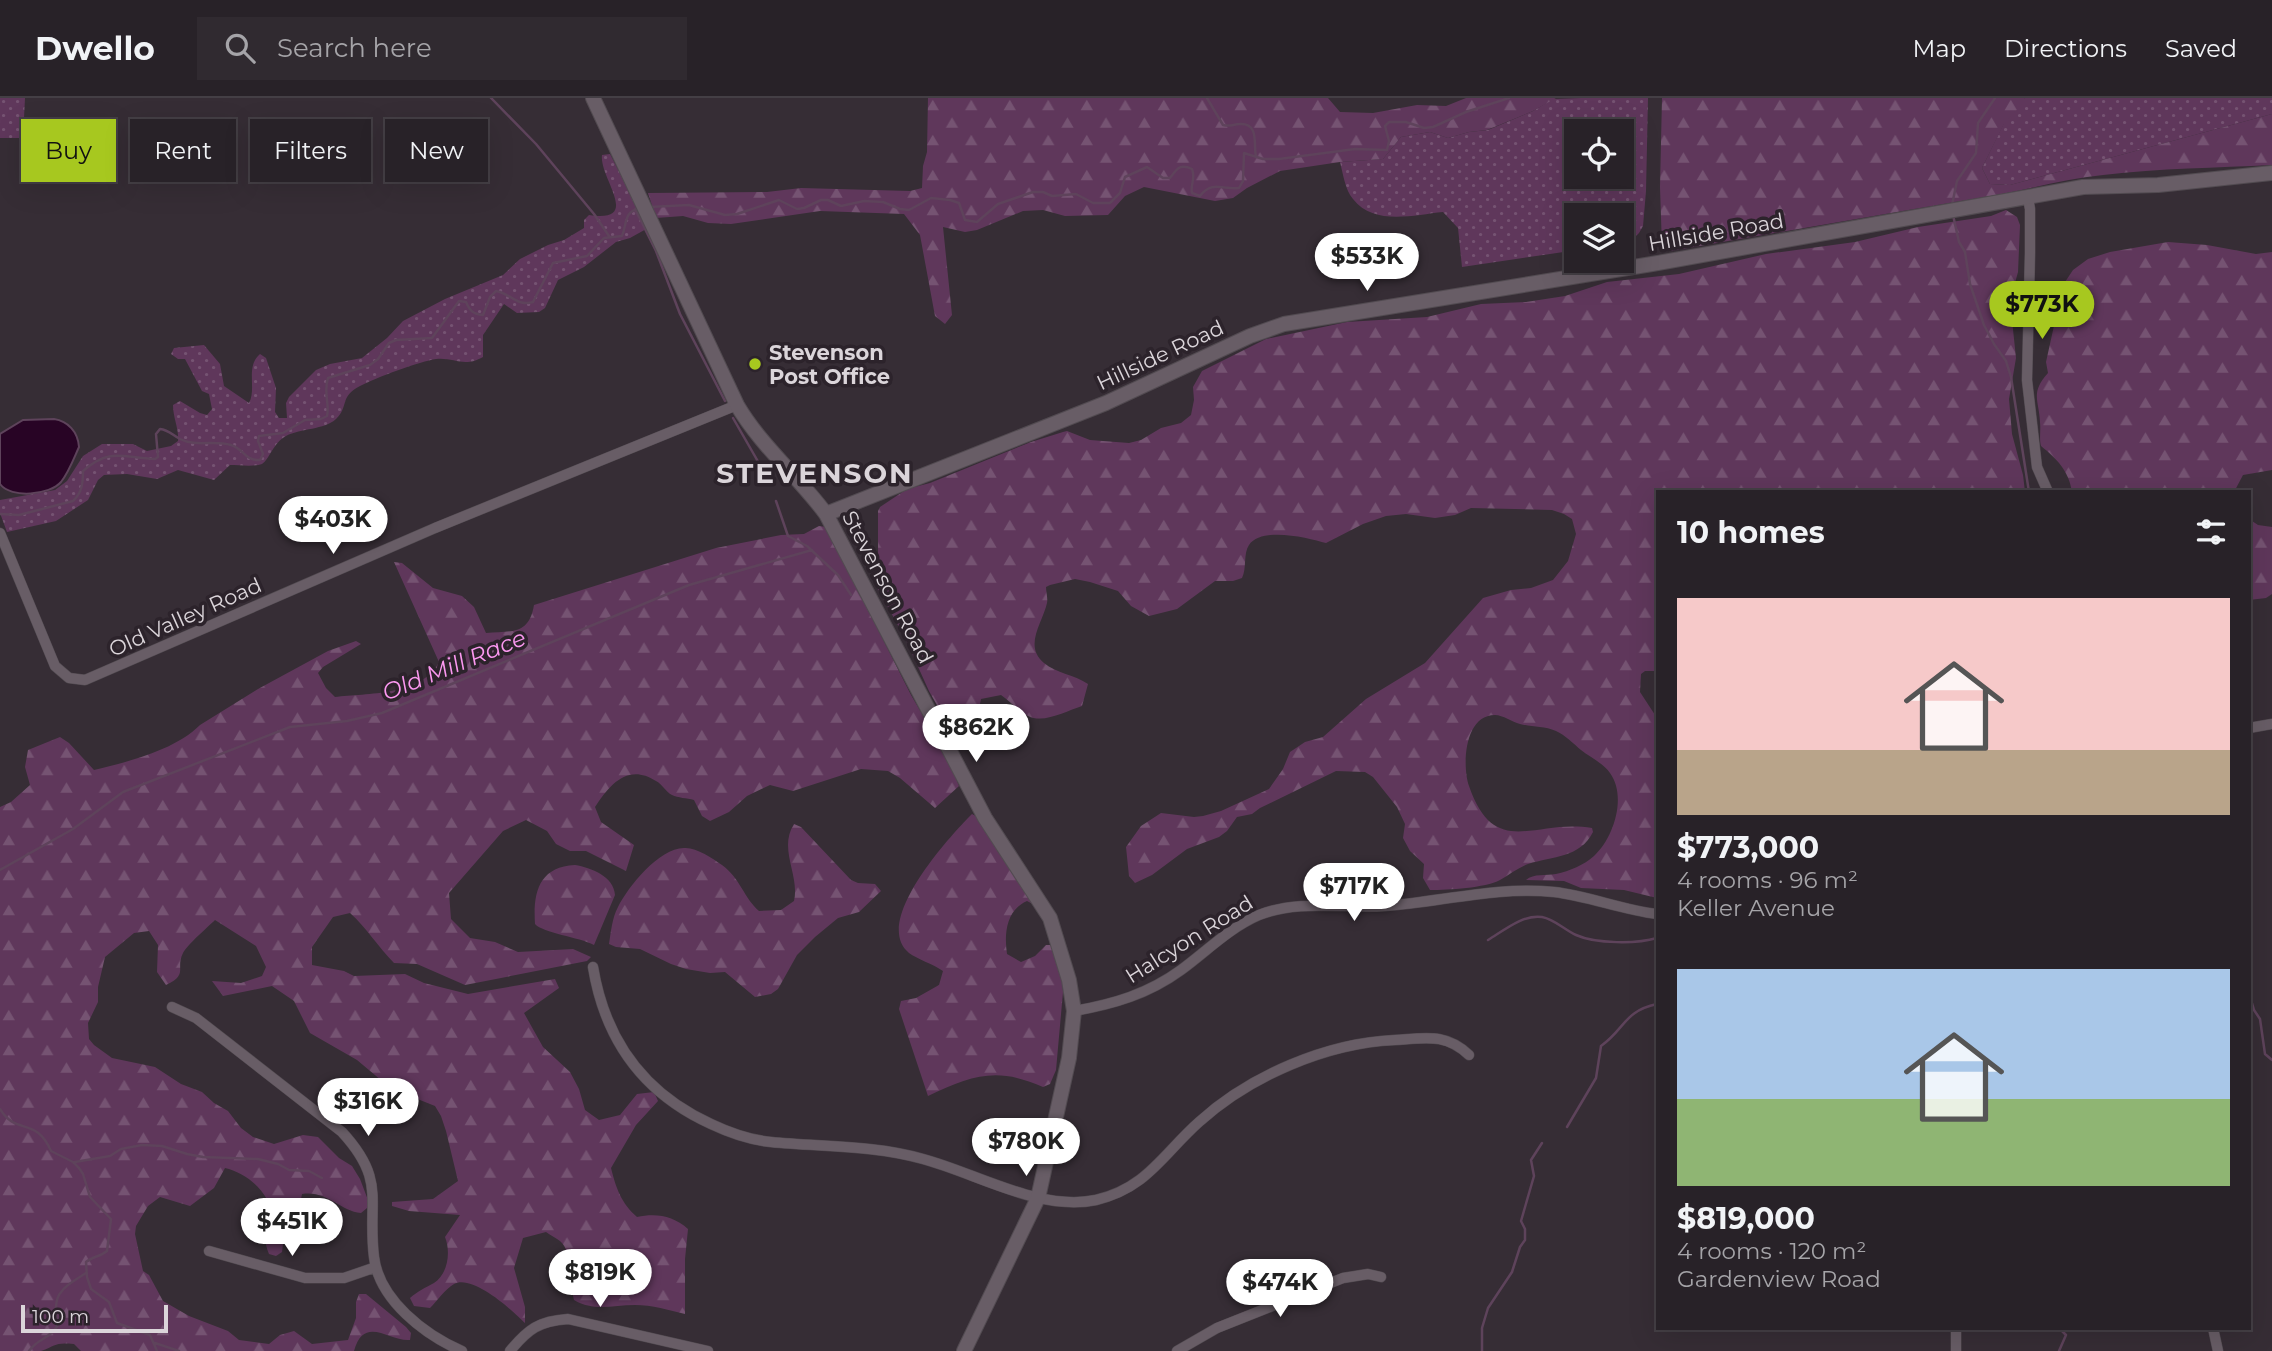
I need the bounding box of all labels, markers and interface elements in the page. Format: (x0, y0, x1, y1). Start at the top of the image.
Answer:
search box (197, 17, 687, 80)
text: Dwello (35, 28, 155, 68)
icon: search (221, 29, 259, 67)
text: Search here (277, 32, 432, 64)
text: Map (1913, 34, 1966, 63)
text: Directions (2004, 34, 2127, 63)
text: Saved (2165, 34, 2237, 63)
chip: Buy (21, 119, 116, 182)
chip: Rent (130, 119, 236, 182)
chip: Filters (250, 119, 371, 182)
chip: New (385, 119, 488, 182)
map controls (1564, 119, 1634, 273)
button: locate (1564, 119, 1634, 189)
button: layers (1564, 203, 1634, 273)
street label: Hillside Road (1646, 208, 1786, 256)
pin: $533K (1318, 234, 1416, 293)
text: $533K (1331, 242, 1403, 270)
pin: $773K (1993, 282, 2091, 341)
text: $773K (2005, 290, 2079, 318)
street label: Hillside Road (1093, 315, 1227, 395)
place label: Stevenson Post Office (769, 340, 890, 389)
marker: Stevenson Post Office (747, 356, 763, 372)
district label: STEVENSON (716, 456, 914, 490)
pin: $403K (284, 496, 382, 556)
text: $403K (295, 505, 371, 533)
street label: Stevenson Road (837, 506, 939, 668)
icon: filters (2192, 513, 2230, 551)
text: 10 homes (1677, 514, 1825, 551)
street label: Old Valley Road (105, 572, 265, 662)
water label: Old Mill Race (378, 623, 530, 707)
icon: home (1891, 643, 2017, 769)
pin: $862K (927, 704, 1025, 764)
text: $862K (938, 713, 1014, 741)
text: $773,000 (1677, 829, 1819, 866)
pin: $717K (1305, 864, 1403, 923)
text: 4 rooms · 96 m² (1677, 866, 1858, 894)
text: $717K (1319, 872, 1389, 900)
street label: Halcyon Road (1121, 890, 1257, 988)
text: Keller Avenue (1677, 894, 1835, 922)
icon: home (1891, 1014, 2017, 1140)
pin: $316K (319, 1079, 417, 1138)
text: $316K (334, 1087, 402, 1115)
pin: $780K (977, 1118, 1075, 1178)
text: $780K (988, 1127, 1064, 1155)
pin: $451K (243, 1198, 341, 1258)
text: $819,000 (1677, 1200, 1815, 1237)
text: $451K (257, 1207, 327, 1235)
text: 4 rooms · 120 m² (1677, 1237, 1866, 1265)
pin: $819K (551, 1250, 649, 1309)
text: $819K (565, 1258, 635, 1286)
pin: $474K (1231, 1260, 1329, 1319)
text: Gardenview Road (1677, 1265, 1881, 1293)
text: $474K (1242, 1268, 1318, 1296)
scale bar (21, 1302, 168, 1334)
text: 100 m (32, 1305, 89, 1328)

